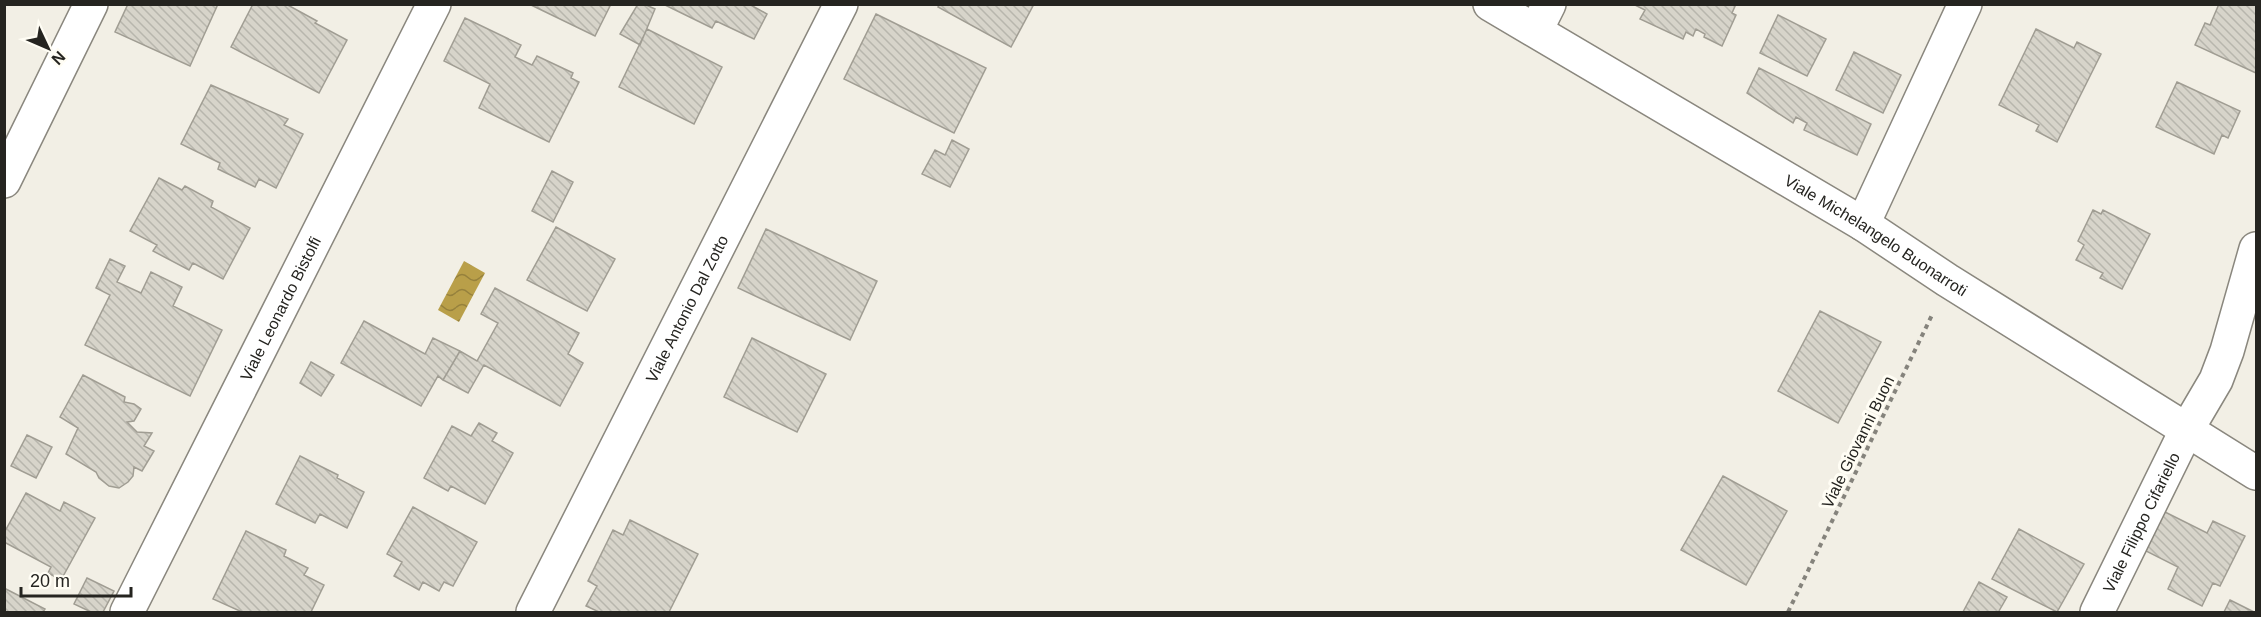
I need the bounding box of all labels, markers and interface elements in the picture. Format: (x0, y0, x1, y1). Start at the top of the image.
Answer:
north arrow (18, 18, 78, 78)
text: N (48, 48, 69, 68)
street label: Viale Michelangelo Buonarroti (1782, 171, 1970, 299)
street label: Viale Antonio Dal Zotto (642, 232, 731, 385)
street label: Viale Leonardo Bistolfi (237, 234, 324, 383)
street label: Viale Giovanni Buon (1819, 373, 1897, 511)
street label: Viale Filippo Cifariello (2100, 449, 2183, 595)
scale bar (21, 560, 130, 598)
text: 20 m (30, 571, 70, 591)

